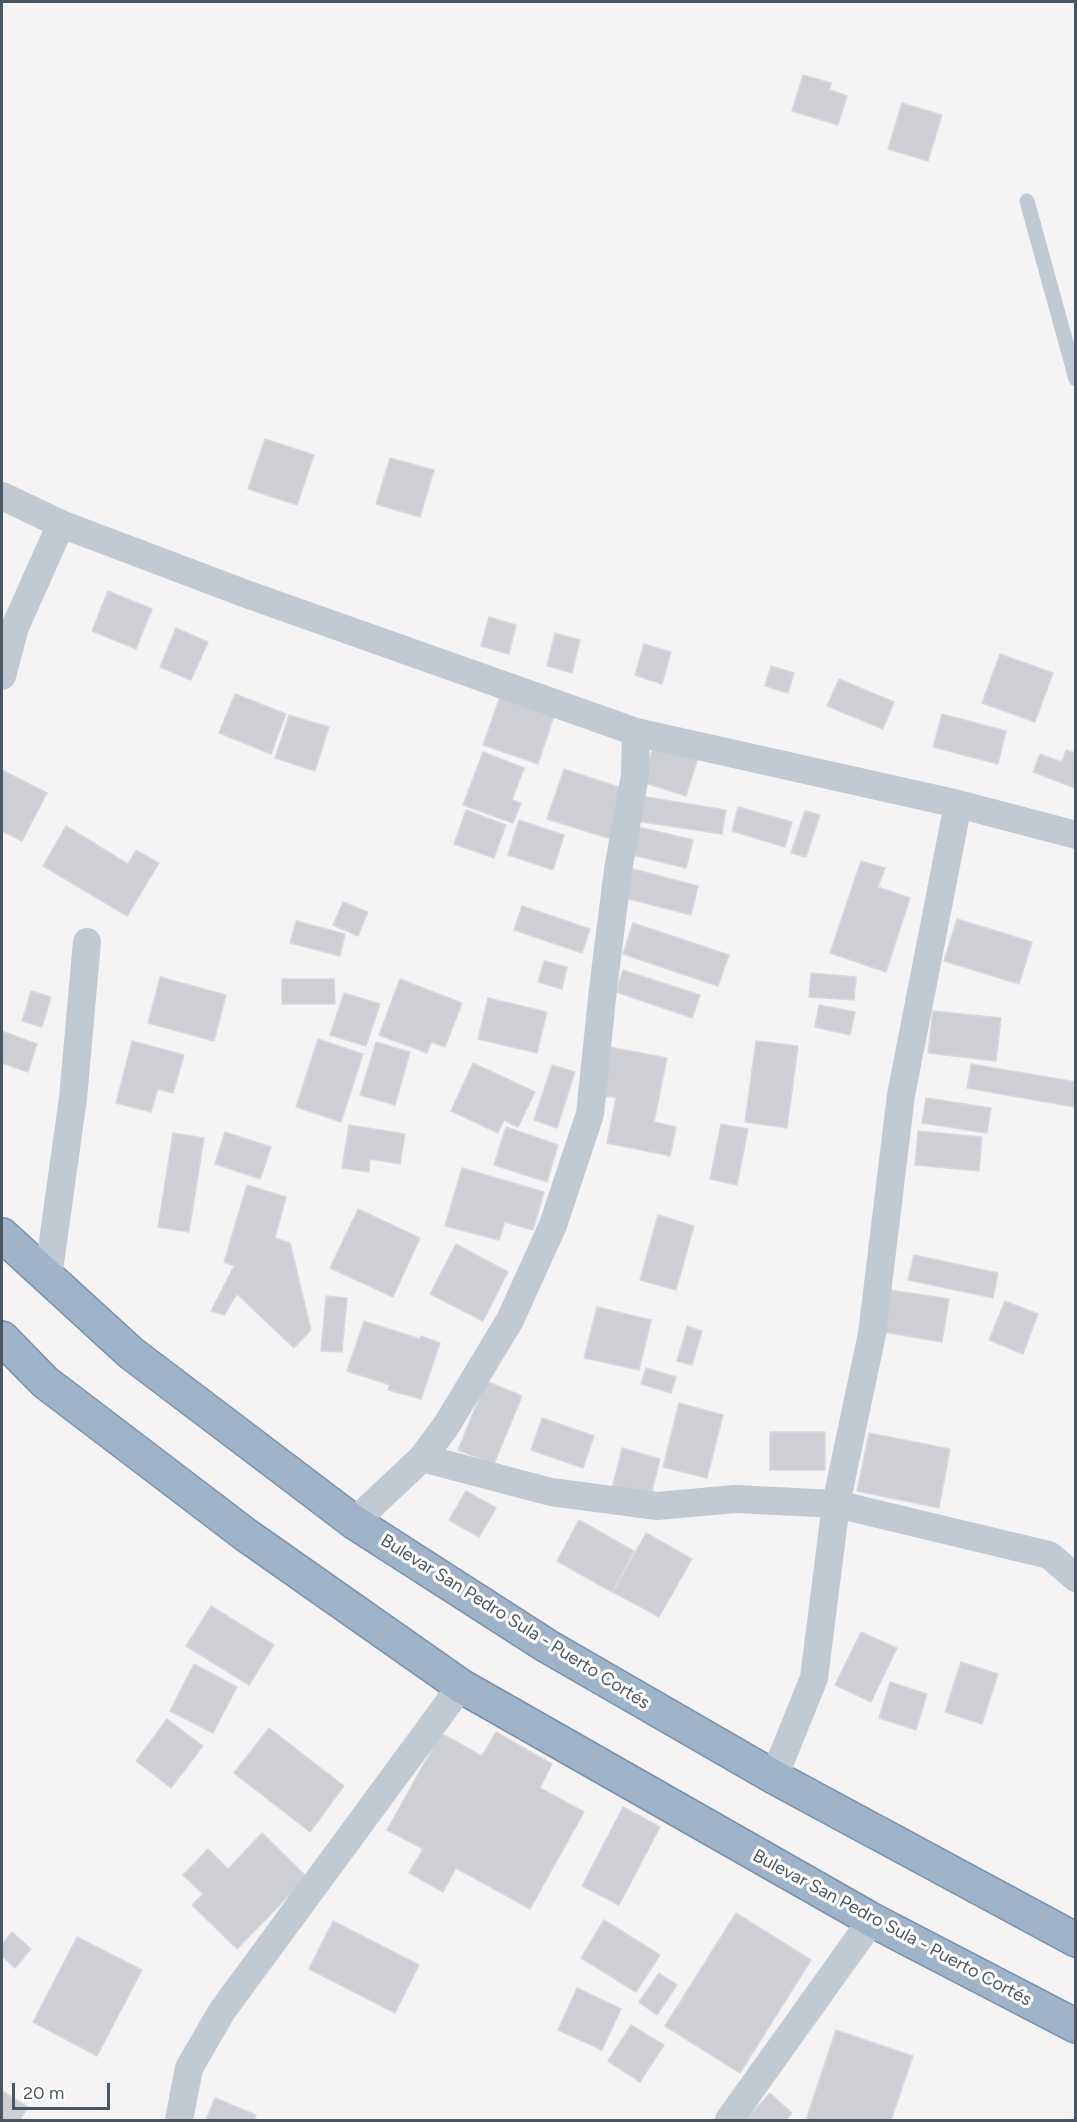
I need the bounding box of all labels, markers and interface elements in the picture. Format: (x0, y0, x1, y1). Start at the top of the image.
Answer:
street label: Bulevar San Pedro Sula - Puerto Cortés (377, 1530, 653, 1714)
street label: Bulevar San Pedro Sula - Puerto Cortés (749, 1845, 1035, 2011)
scale bar (15, 2071, 112, 2109)
text: 20 m (23, 2082, 64, 2104)

